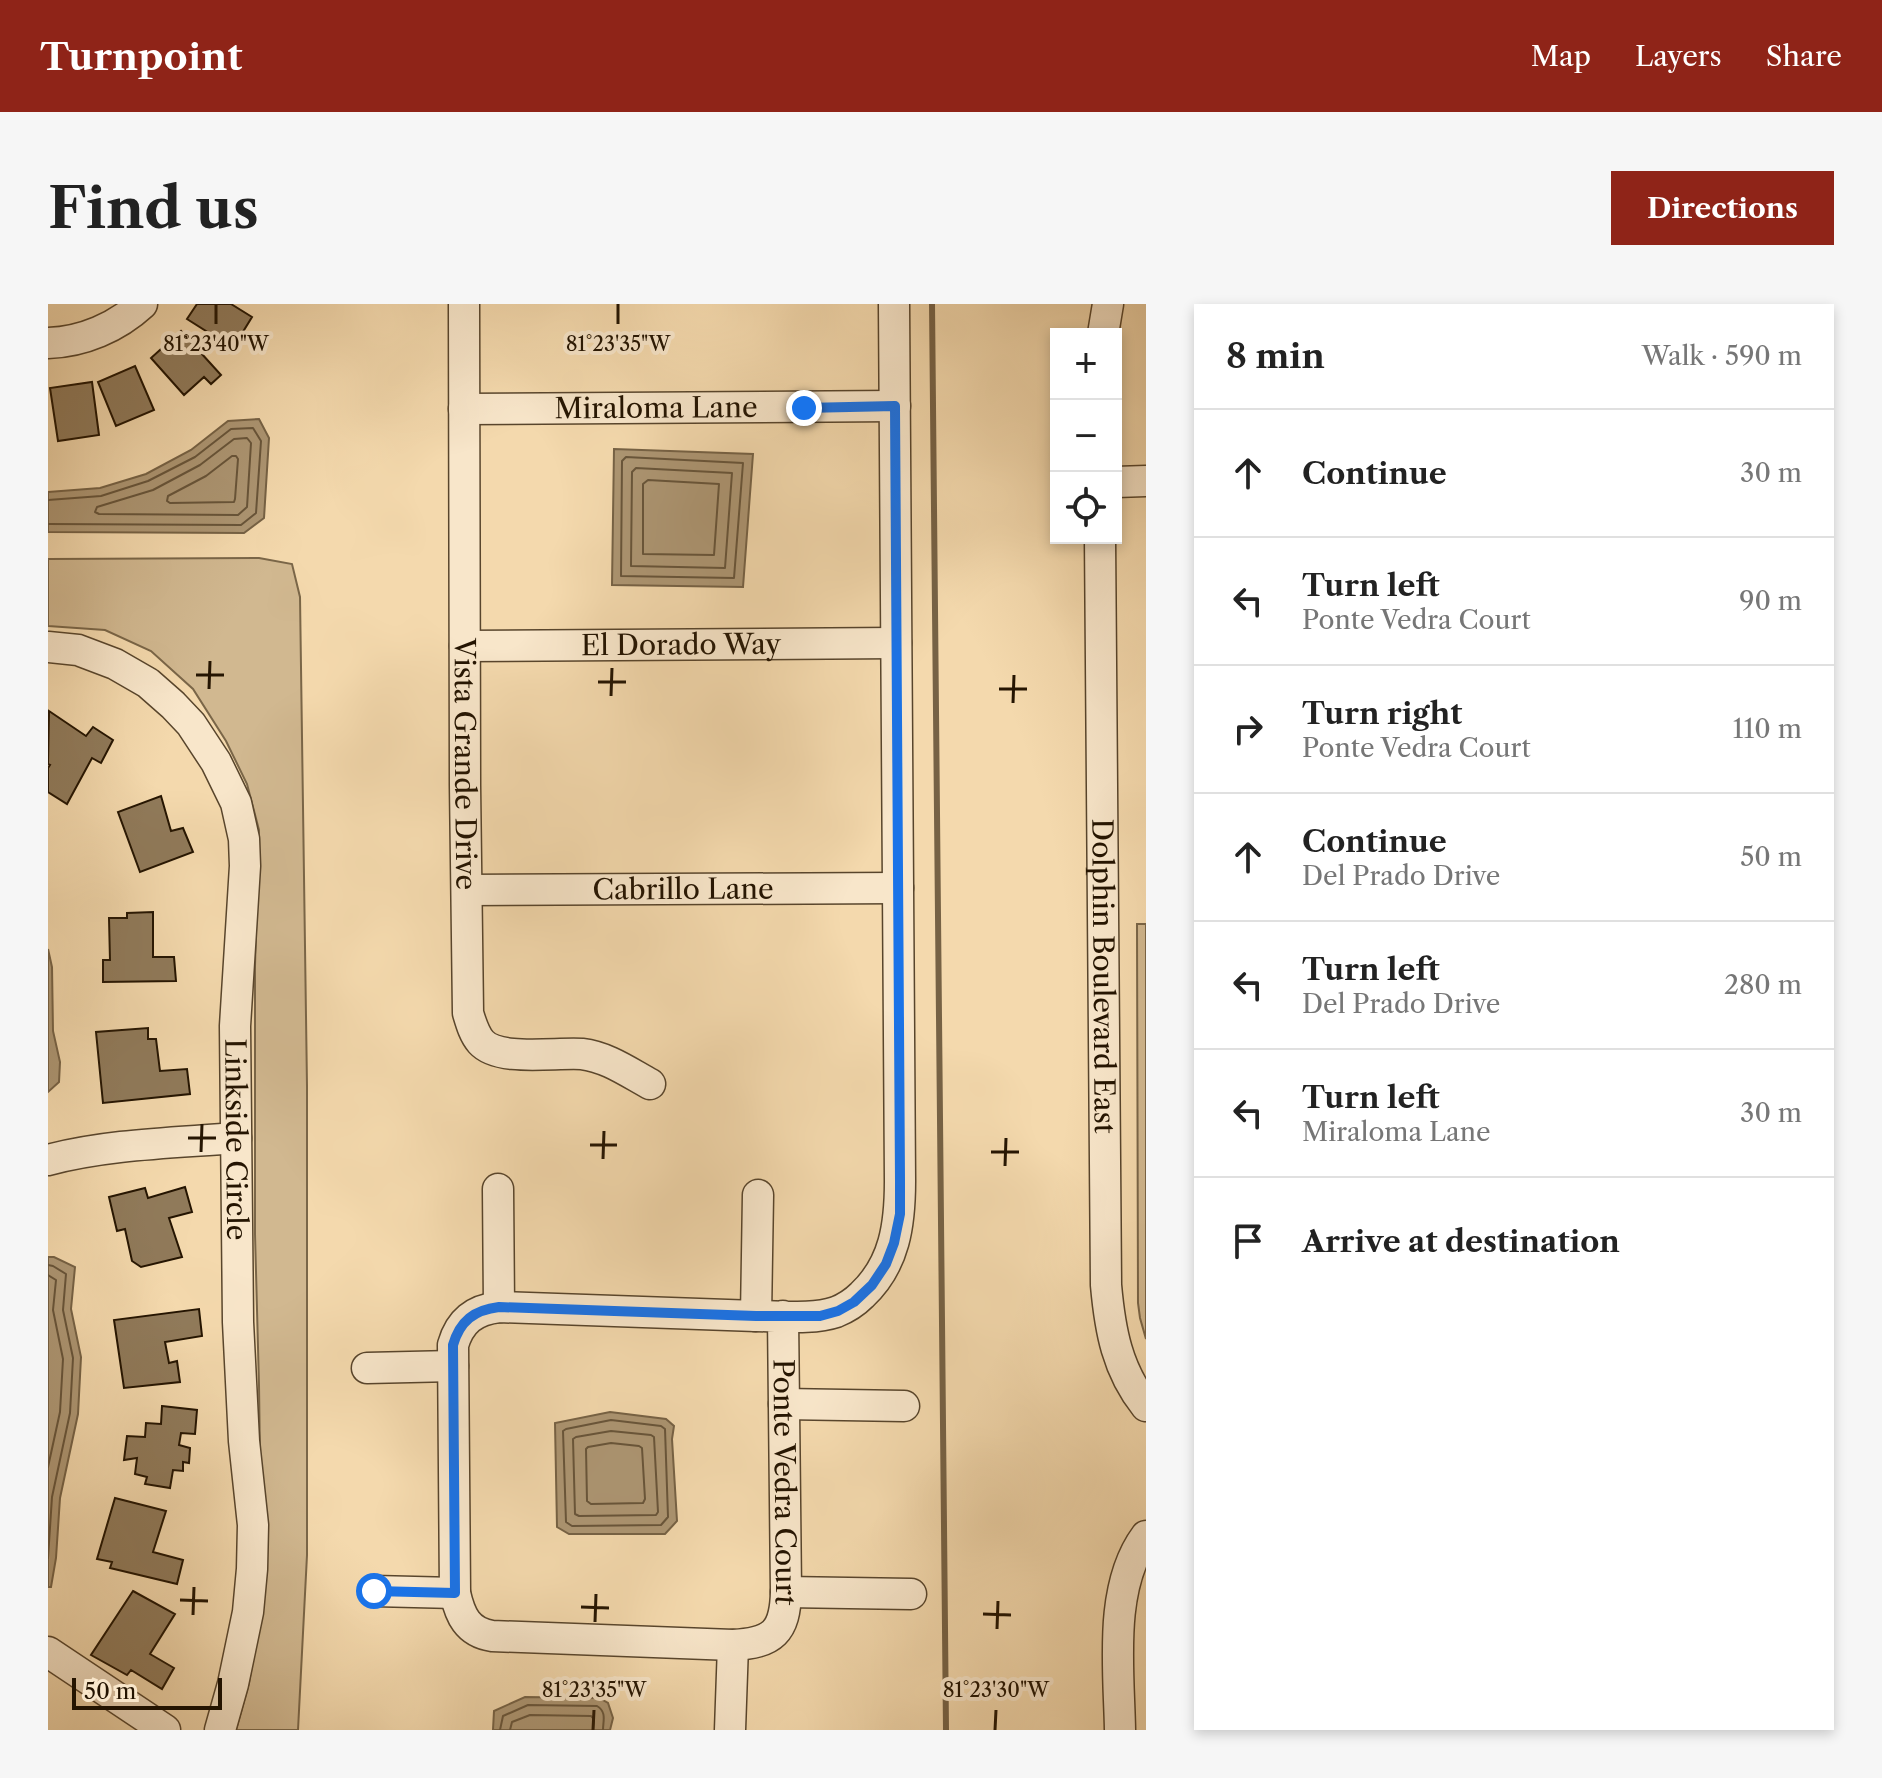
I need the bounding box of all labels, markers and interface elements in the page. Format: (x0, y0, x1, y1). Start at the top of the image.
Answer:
text: Turnpoint (40, 33, 242, 80)
text: Map (1531, 39, 1591, 73)
text: Layers (1635, 39, 1722, 73)
text: Share (1766, 39, 1842, 73)
button: Directions (1611, 171, 1834, 245)
text: Find us (48, 174, 259, 243)
map controls (1050, 328, 1122, 544)
button: + (1050, 328, 1122, 400)
text: 81°23'40"W (163, 332, 270, 356)
text: 81°23'35"W (566, 332, 671, 356)
text: 8 min (1226, 335, 1325, 377)
text: Walk · 590 m (1642, 340, 1802, 372)
street label: Miraloma Lane (554, 390, 758, 425)
route end (786, 390, 822, 426)
button: − (1050, 400, 1122, 472)
icon: ahead (1226, 451, 1270, 495)
text: Continue (1302, 455, 1447, 492)
text: 30 m (1740, 457, 1802, 489)
button: locate (1050, 472, 1122, 544)
text: Turn left (1302, 567, 1439, 604)
icon: left (1226, 579, 1270, 623)
text: 90 m (1739, 585, 1802, 617)
text: Ponte Vedra Court (1302, 604, 1531, 636)
street label: El Dorado Way (581, 627, 781, 662)
street label: Vista Grande Drive (448, 637, 483, 890)
text: Turn right (1302, 695, 1462, 732)
icon: right (1226, 707, 1270, 751)
text: 110 m (1733, 713, 1802, 745)
text: Ponte Vedra Court (1302, 732, 1531, 764)
street label: Dolphin Boulevard East (1085, 818, 1122, 1134)
text: Continue (1302, 823, 1447, 860)
icon: ahead (1226, 835, 1270, 879)
text: 50 m (1740, 841, 1802, 873)
text: Del Prado Drive (1302, 860, 1500, 892)
street label: Cabrillo Lane (592, 872, 774, 906)
text: Turn left (1302, 951, 1439, 988)
icon: left (1226, 963, 1270, 1007)
text: 280 m (1724, 969, 1802, 1001)
text: Del Prado Drive (1302, 988, 1500, 1020)
street label: Linkside Circle (218, 1038, 254, 1240)
text: Turn left (1302, 1079, 1439, 1116)
icon: left (1226, 1091, 1270, 1135)
text: 30 m (1740, 1097, 1802, 1129)
text: Miraloma Lane (1302, 1116, 1491, 1148)
icon: arrive (1226, 1219, 1270, 1263)
text: Arrive at destination (1302, 1223, 1620, 1260)
street label: Ponte Vedra Court (766, 1359, 803, 1607)
route start (356, 1573, 392, 1609)
scale bar (72, 1674, 222, 1710)
text: 50 m (84, 1678, 136, 1705)
text: 81°23'35"W (542, 1678, 647, 1702)
text: 81°23'30"W (943, 1678, 1050, 1702)

